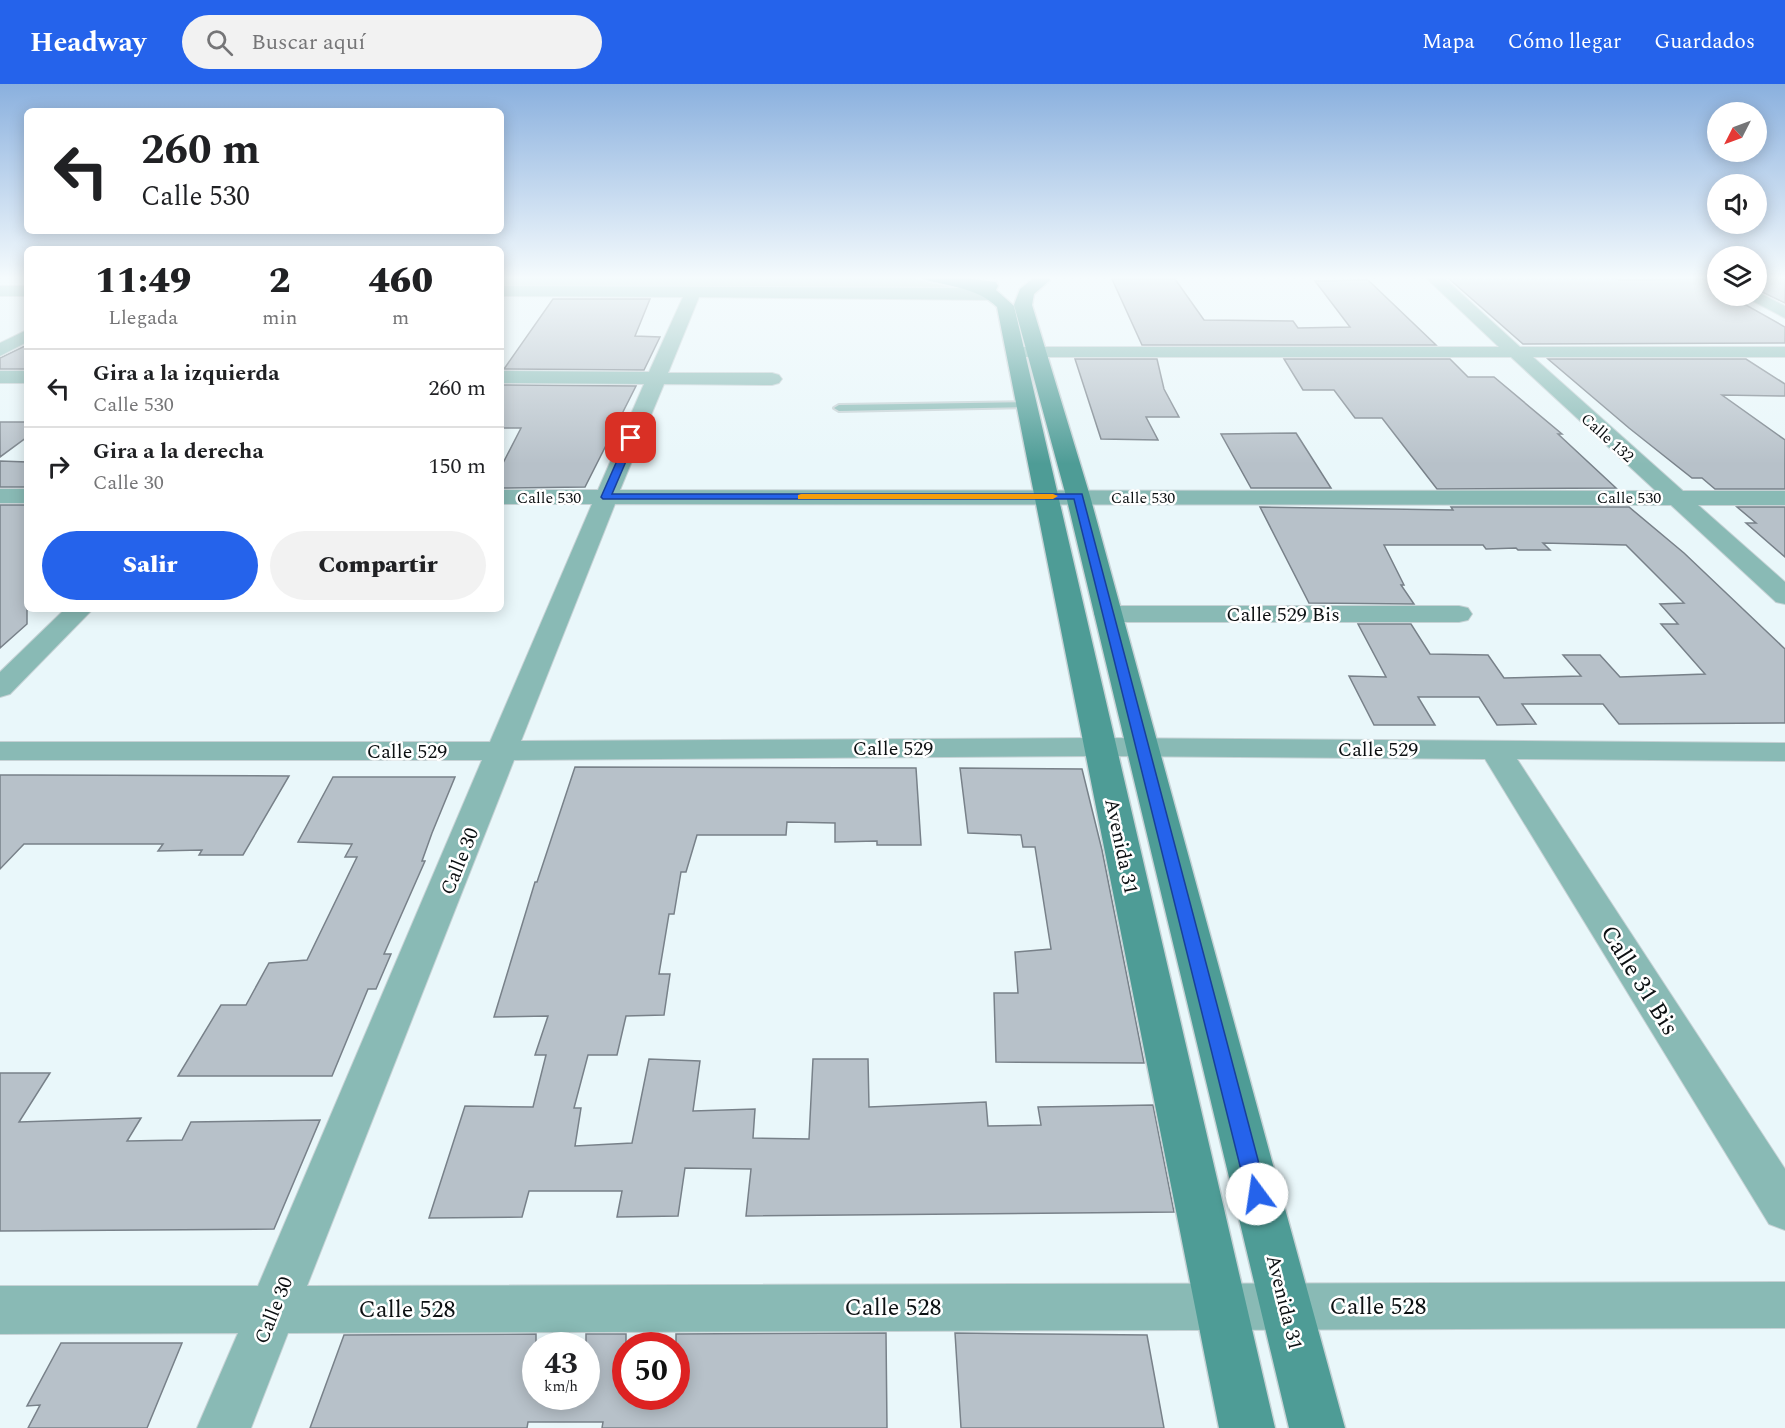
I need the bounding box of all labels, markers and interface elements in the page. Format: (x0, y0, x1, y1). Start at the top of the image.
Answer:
search box (182, 15, 602, 69)
text: Headway (30, 21, 146, 64)
icon: search (203, 26, 236, 59)
text: Buscar aquí (251, 26, 365, 59)
text: Mapa (1422, 26, 1475, 58)
text: Cómo llegar (1508, 26, 1621, 58)
text: Guardados (1654, 26, 1755, 58)
north arrow (1707, 102, 1767, 162)
map controls (1707, 102, 1767, 306)
text: 260 m (141, 119, 260, 182)
icon: left (42, 132, 120, 210)
button: sound (1707, 174, 1767, 234)
text: Calle 530 (141, 176, 250, 218)
button: layers (1707, 246, 1767, 306)
text: 11:49 (95, 254, 191, 309)
text: 2 (269, 254, 291, 309)
text: 460 (368, 254, 433, 309)
text: Llegada (108, 303, 178, 333)
text: min (262, 303, 297, 333)
text: m (392, 303, 409, 333)
text: Gira a la izquierda (93, 357, 280, 390)
icon: left (42, 372, 75, 405)
text: 260 m (429, 372, 486, 405)
text: Calle 530 (93, 390, 174, 420)
street label: Calle 132 (1575, 407, 1639, 468)
pin (605, 412, 656, 463)
icon: arrive (614, 421, 647, 454)
text: Gira a la derecha (93, 435, 264, 468)
icon: right (42, 450, 75, 483)
text: 150 m (429, 450, 486, 483)
text: Calle 30 (93, 468, 164, 498)
street label: Calle 530 (517, 486, 581, 510)
street label: Calle 530 (1111, 486, 1175, 510)
street label: Calle 530 (1597, 486, 1661, 510)
button: Salir (42, 531, 258, 600)
button: Compartir (270, 531, 486, 600)
street label: Calle 529 Bis (1226, 600, 1340, 630)
street label: Calle 529 (853, 734, 933, 764)
street label: Calle 529 (1338, 735, 1418, 765)
street label: Calle 529 (367, 737, 447, 767)
street label: Avenida 31 (1096, 796, 1146, 897)
street label: Calle 30 (433, 823, 487, 900)
street label: Calle 31 Bis (1591, 918, 1687, 1043)
position arrow (1225, 1162, 1289, 1226)
street label: Avenida 31 (1258, 1251, 1310, 1353)
street label: Calle 30 (247, 1272, 301, 1349)
street label: Calle 528 (1330, 1289, 1426, 1325)
street label: Calle 528 (845, 1290, 941, 1326)
street label: Calle 528 (359, 1292, 455, 1328)
speed limit sign: 50 (612, 1332, 690, 1410)
text: 43 (544, 1341, 578, 1387)
text: km/h (544, 1375, 578, 1398)

